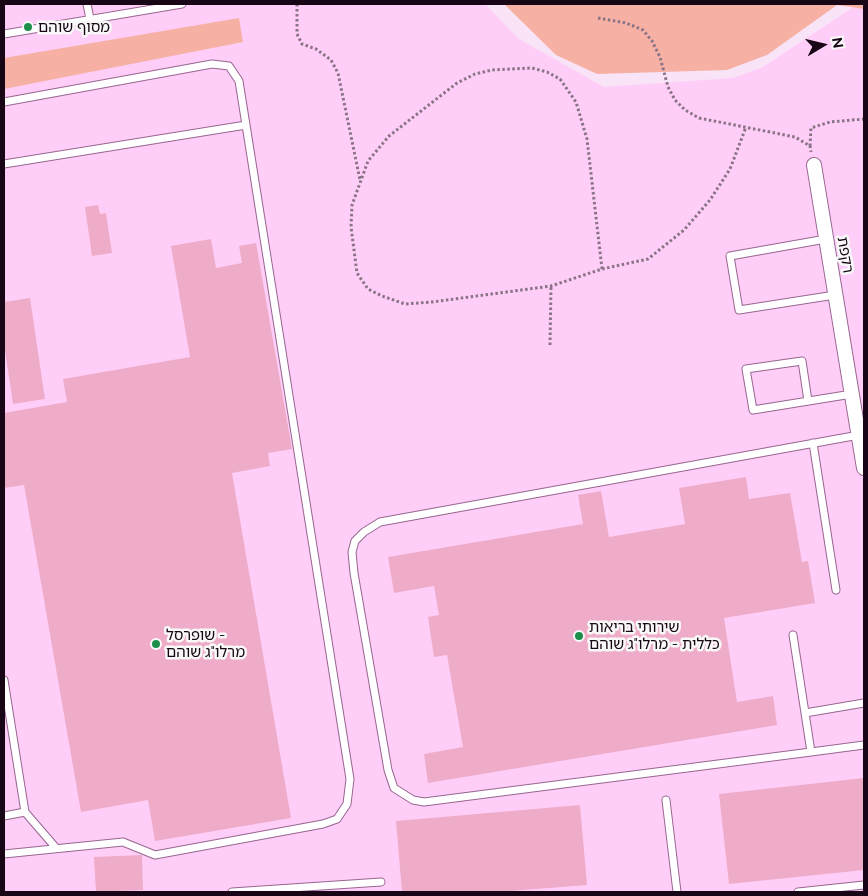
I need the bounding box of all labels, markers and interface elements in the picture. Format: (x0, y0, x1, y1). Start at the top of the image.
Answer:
place label: מסוף שוהם (38, 18, 110, 36)
north arrow (798, 20, 848, 70)
marker: מסוף שוהם (22, 21, 34, 33)
text: N (829, 36, 847, 49)
street label: רקפת (833, 235, 857, 275)
place label: שירותי בריאות כללית - מרלו"ג שוהם (589, 618, 720, 653)
place label: שופרסל - מרלו"ג שוהם (166, 626, 245, 661)
marker: שירותי בריאות כללית - מרלו"ג שוהם (573, 630, 585, 642)
marker: שופרסל - מרלו"ג שוהם (150, 638, 162, 650)

